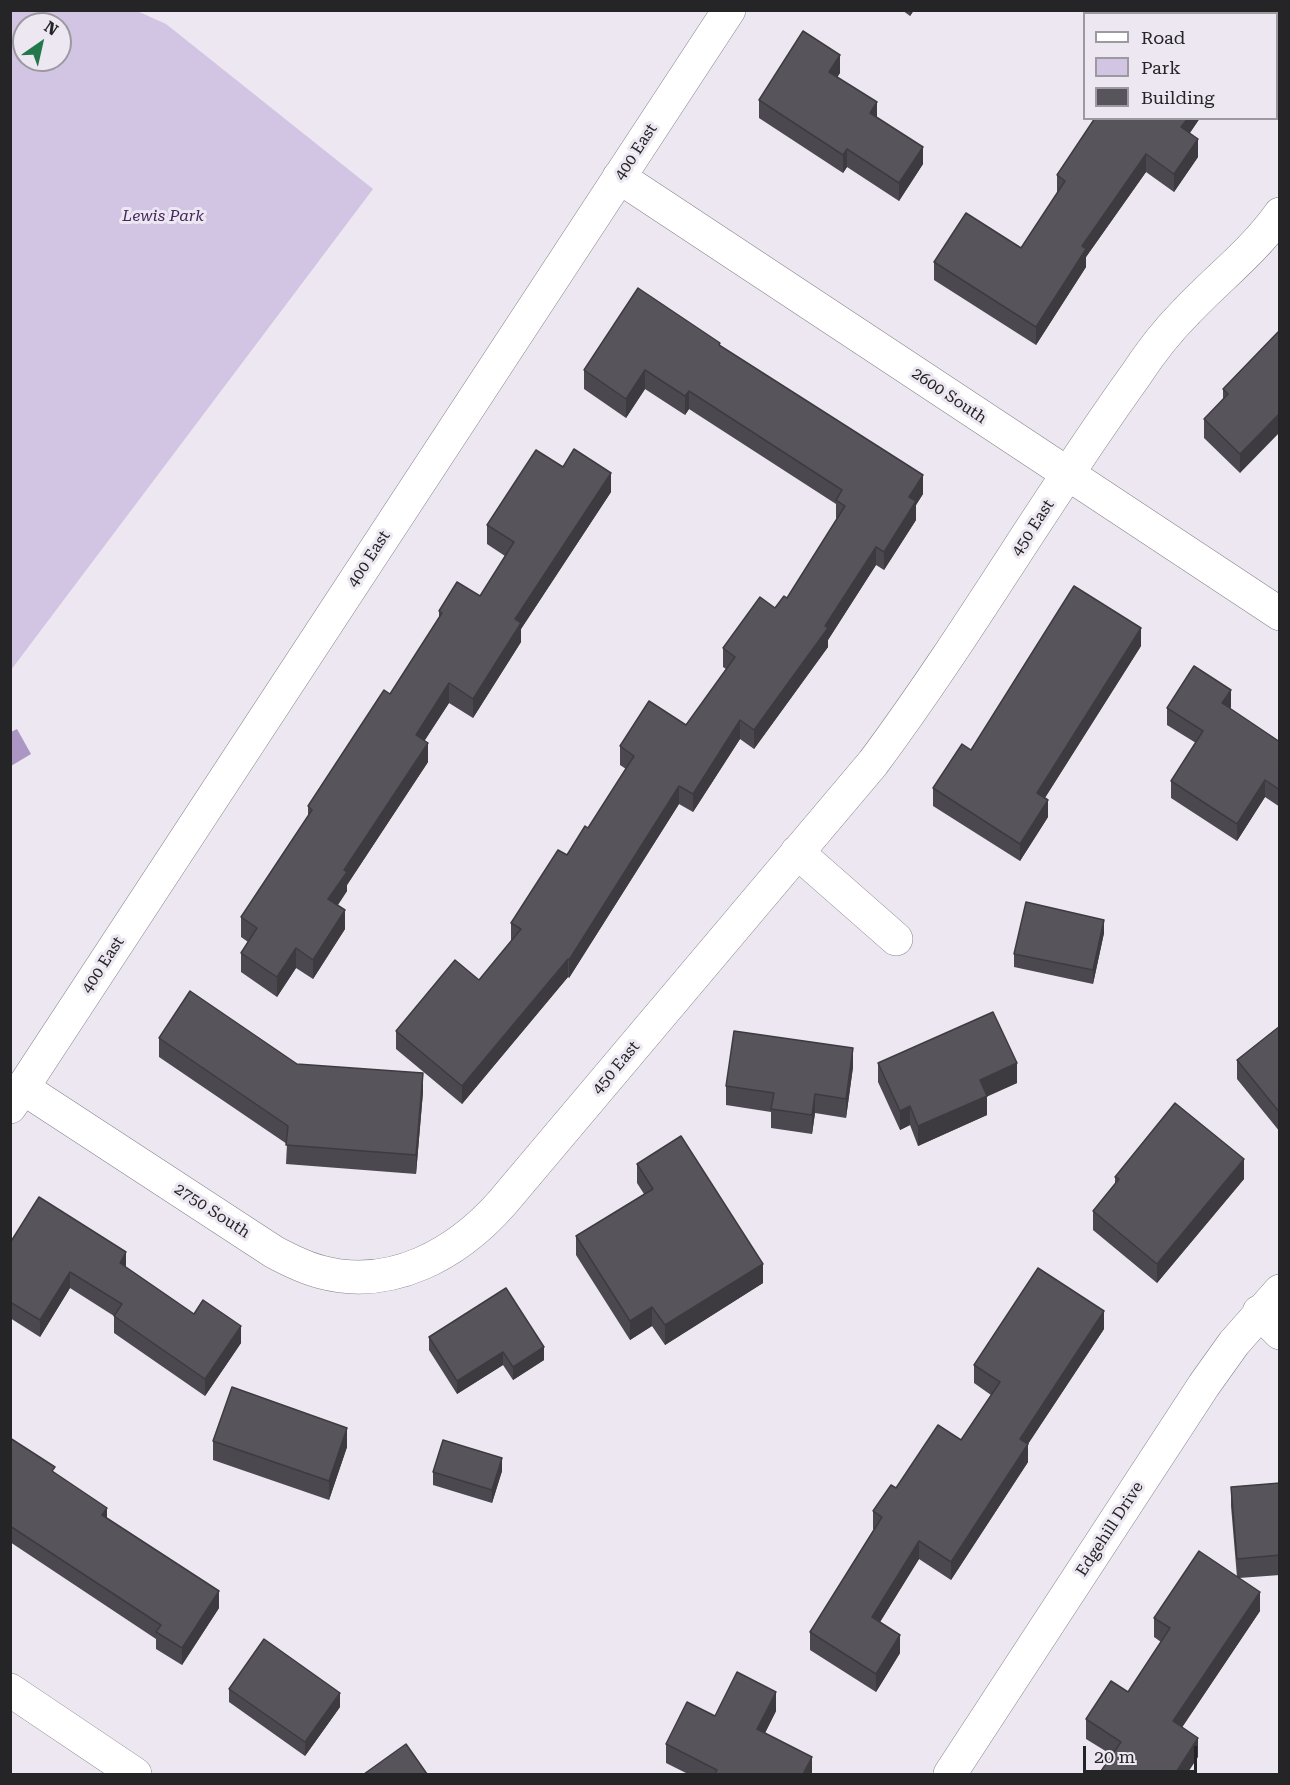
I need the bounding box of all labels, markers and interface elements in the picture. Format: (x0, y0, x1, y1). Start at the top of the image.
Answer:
north arrow (12, 12, 72, 72)
legend (1083, 12, 1278, 120)
text: N (41, 17, 62, 40)
text: Road (1141, 27, 1185, 48)
text: Park (1141, 57, 1181, 78)
text: Building (1141, 87, 1215, 108)
street label: 400 East (611, 120, 661, 184)
park label: Lewis Park (122, 206, 204, 226)
street label: 2600 South (908, 364, 990, 428)
street label: 450 East (1008, 496, 1058, 560)
street label: 400 East (344, 527, 394, 591)
street label: 400 East (78, 933, 128, 997)
street label: 450 East (588, 1038, 644, 1098)
street label: 2750 South (171, 1179, 253, 1243)
street label: Edgehill Drive (1072, 1478, 1148, 1580)
scale bar (1086, 1734, 1200, 1772)
text: 20 m (1094, 1746, 1135, 1767)

